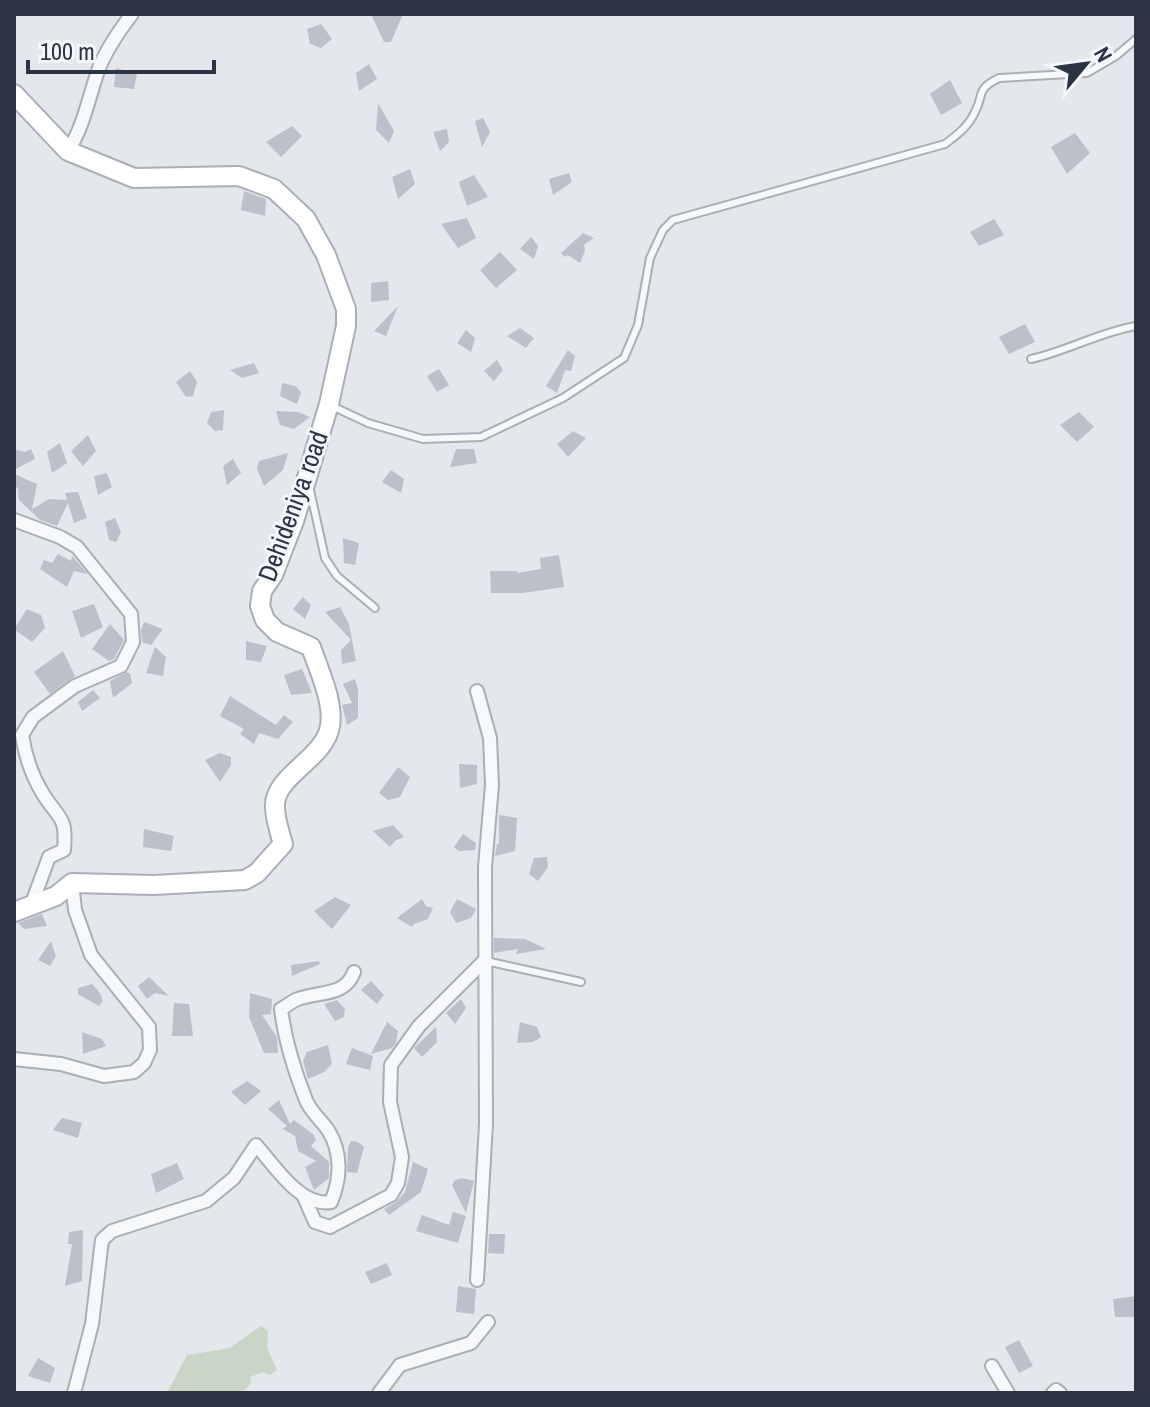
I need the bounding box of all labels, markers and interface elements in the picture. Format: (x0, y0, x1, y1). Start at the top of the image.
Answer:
scale bar (28, 24, 214, 74)
north arrow (1046, 24, 1126, 104)
text: 100 m (40, 35, 95, 67)
text: N (1087, 41, 1120, 67)
street label: Dehideniya road (249, 426, 336, 586)

